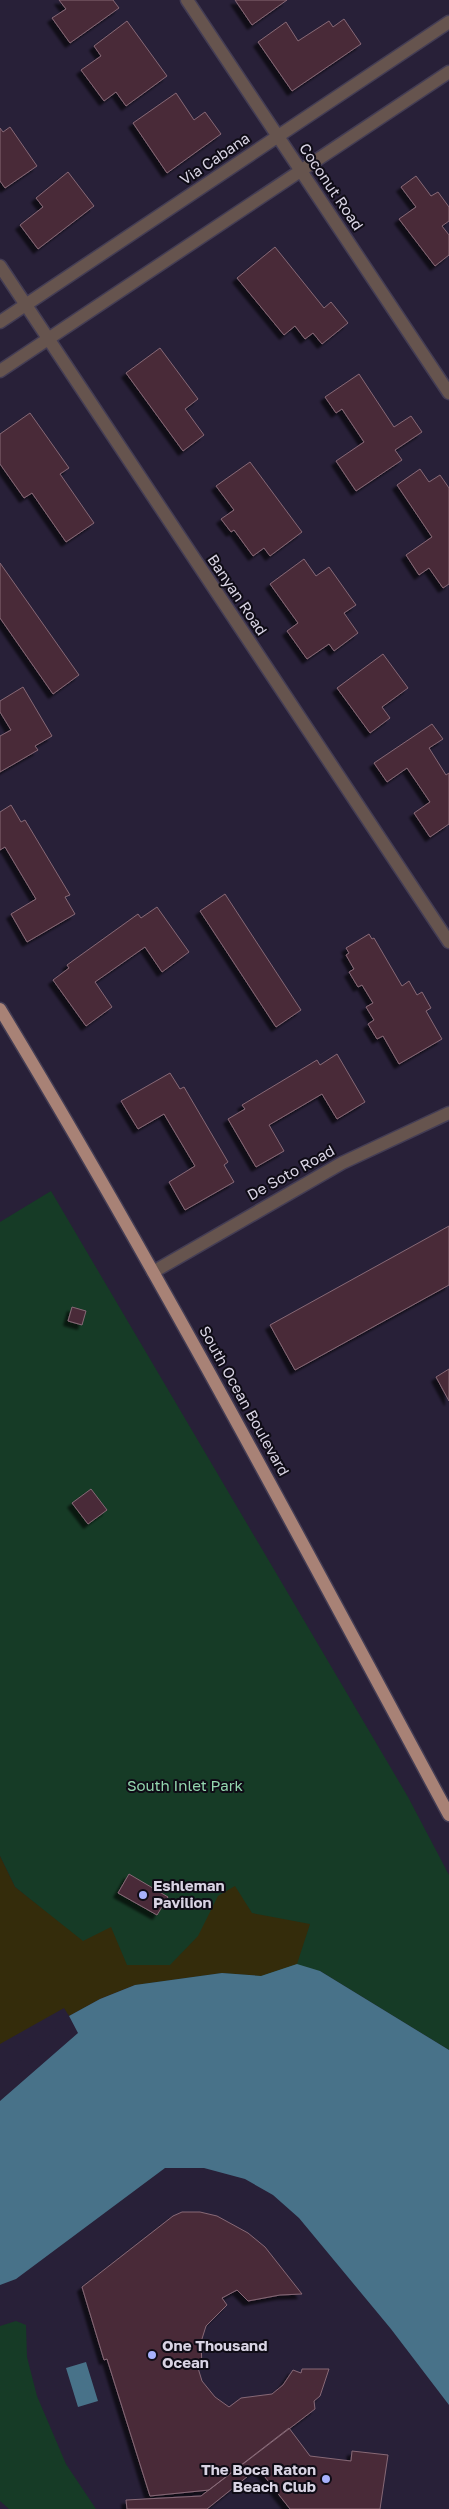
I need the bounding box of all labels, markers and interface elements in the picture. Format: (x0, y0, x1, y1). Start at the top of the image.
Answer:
street label: Via Cabana (176, 128, 253, 188)
street label: Coconut Road (296, 139, 368, 233)
street label: Banyan Road (204, 551, 271, 638)
street label: De Soto Road (244, 1141, 337, 1204)
street label: South Ocean Boulevard (196, 1322, 294, 1479)
park label: South Inlet Park (127, 1776, 244, 1794)
place label: Eshleman Pavilion (153, 1876, 225, 1911)
marker: Eshleman Pavilion (137, 1889, 149, 1901)
place label: One Thousand Ocean (162, 2336, 267, 2371)
marker: One Thousand Ocean (146, 2349, 158, 2361)
place label: The Boca Raton Beach Club (201, 2460, 316, 2495)
marker: The Boca Raton Beach Club (320, 2473, 332, 2485)

